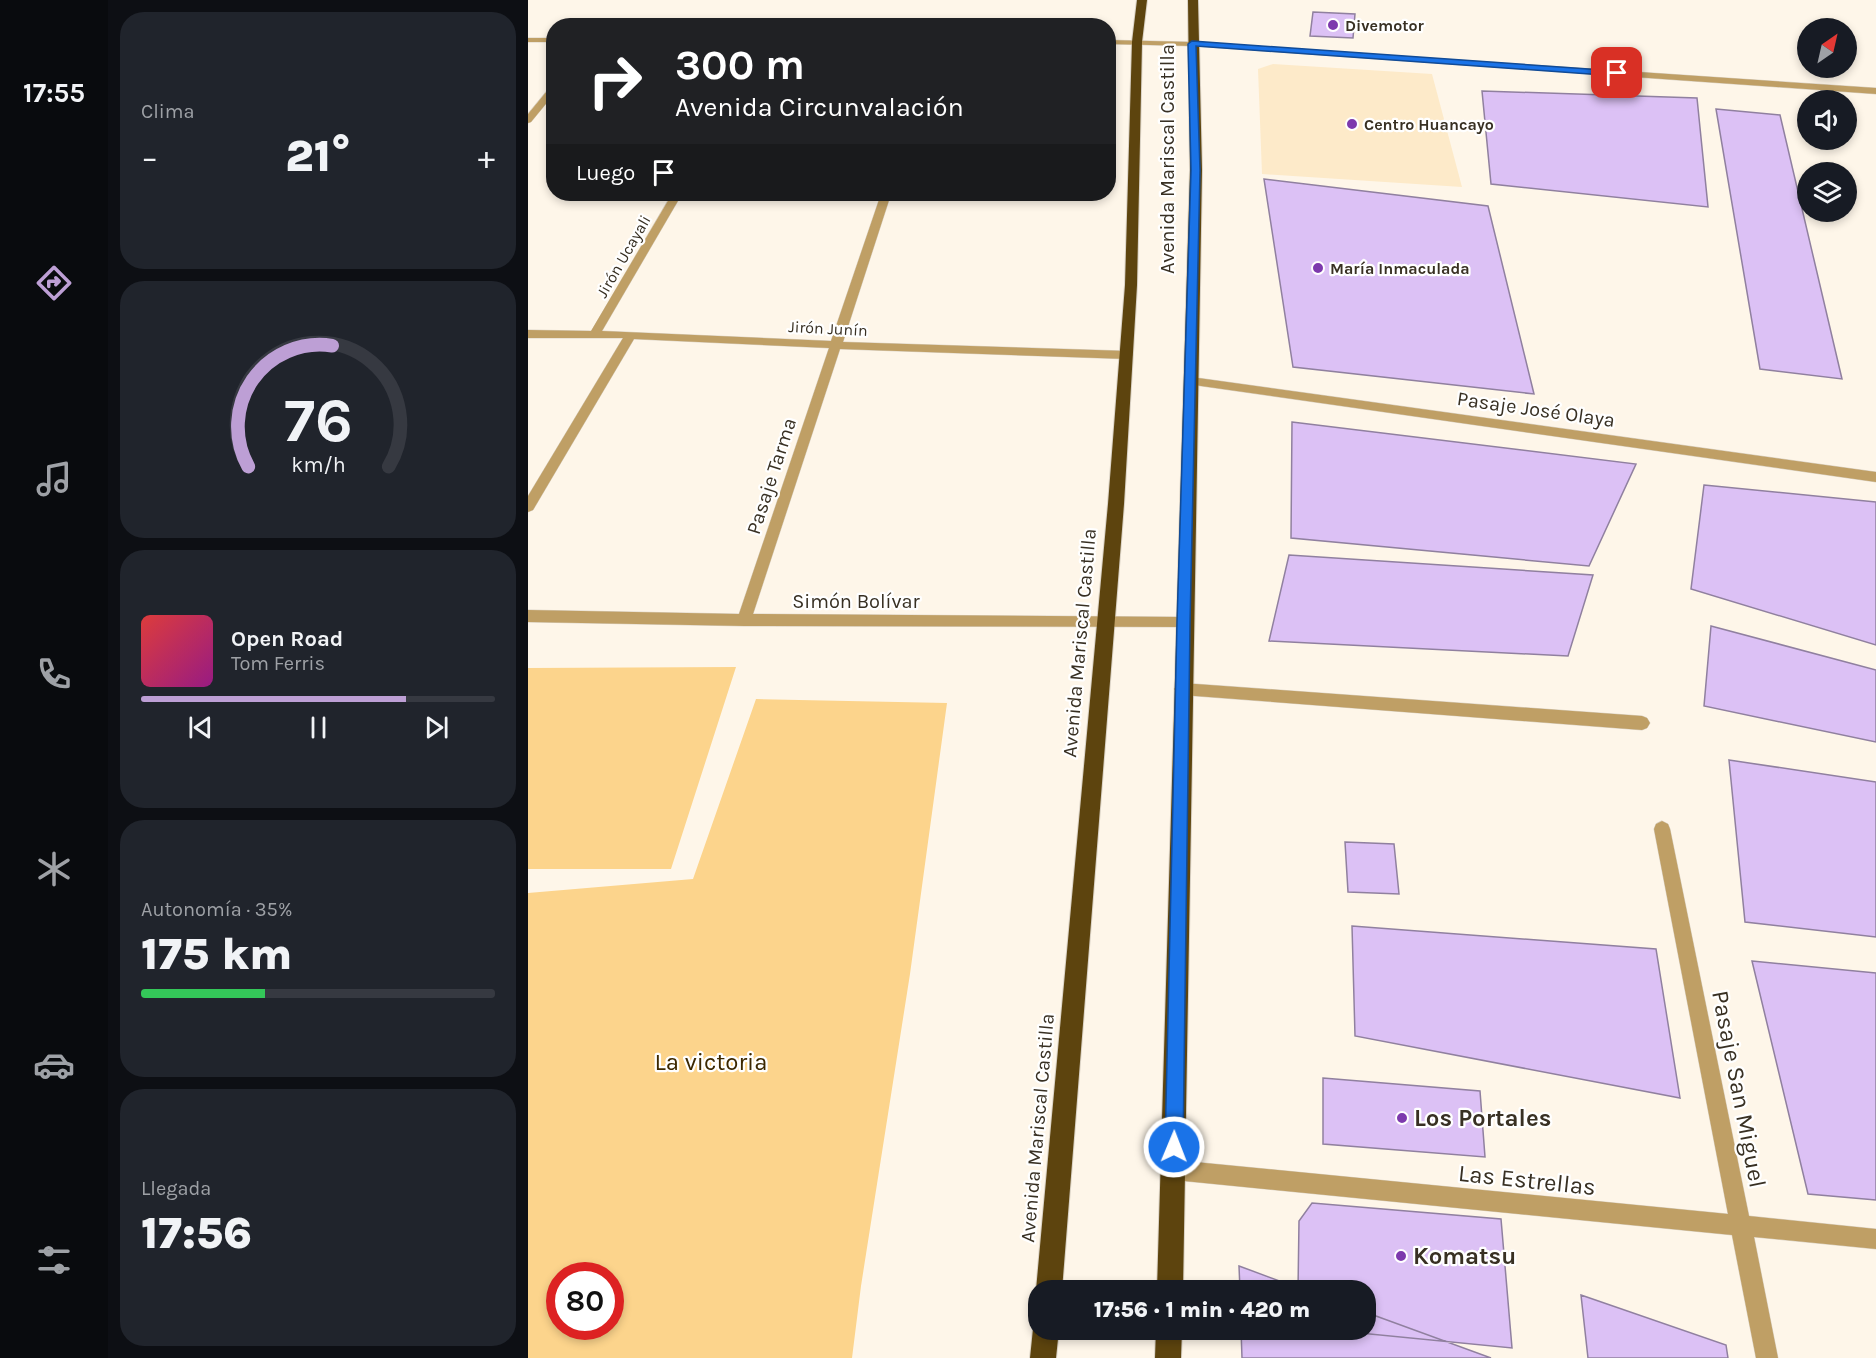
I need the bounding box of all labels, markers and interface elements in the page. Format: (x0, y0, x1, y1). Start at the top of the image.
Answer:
place label: Divemotor (1345, 16, 1425, 35)
marker: Divemotor (1326, 18, 1340, 32)
north arrow (1797, 18, 1857, 78)
map controls (1797, 18, 1857, 222)
text: 300 m (675, 40, 805, 90)
icon: right (576, 42, 654, 120)
street label: Avenida Mariscal Castilla (1156, 44, 1179, 274)
pin (1591, 47, 1642, 98)
icon: arrive (1600, 56, 1633, 89)
text: 17:55 (23, 77, 85, 109)
button: sound (1797, 90, 1857, 150)
text: Avenida Circunvalación (675, 91, 964, 123)
text: Clima (141, 100, 195, 123)
place label: Centro Huancayo (1364, 115, 1494, 134)
marker: Centro Huancayo (1345, 117, 1359, 131)
text: 21° (285, 130, 351, 182)
text: − (141, 138, 158, 176)
text: + (478, 138, 495, 176)
icon: arrive (647, 156, 680, 189)
text: Luego (576, 160, 635, 186)
button: layers (1797, 162, 1857, 222)
street label: Jirón Ucayali (592, 212, 655, 301)
place label: María Inmaculada (1330, 259, 1470, 278)
marker: María Inmaculada (1311, 261, 1325, 275)
icon: directions (33, 262, 75, 304)
street label: Jirón Junín (788, 317, 868, 340)
text: 76 (284, 384, 352, 457)
street label: Pasaje José Olaya (1455, 387, 1616, 432)
street label: Pasaje Tarma (742, 415, 801, 537)
text: km/h (291, 452, 345, 477)
icon: music (33, 458, 75, 500)
street label: Avenida Mariscal Castilla (1058, 528, 1101, 759)
street label: Simón Bolívar (792, 590, 921, 613)
text: Open Road (231, 626, 343, 652)
text: Tom Ferris (231, 652, 325, 675)
icon: phone (33, 653, 75, 695)
icon: previous (184, 711, 217, 744)
icon: pause (302, 711, 335, 744)
icon: next (420, 711, 453, 744)
icon: climate (33, 848, 75, 890)
text: Autonomía · 35% (141, 898, 292, 921)
text: 175 km (141, 928, 292, 980)
street label: Pasaje San Miguel (1706, 988, 1772, 1190)
street label: Avenida Mariscal Castilla (1016, 1013, 1059, 1244)
icon: car (33, 1044, 75, 1086)
park label: La victoria (655, 1048, 767, 1076)
place label: Los Portales (1414, 1104, 1551, 1132)
marker: Los Portales (1395, 1111, 1409, 1125)
position arrow (1142, 1115, 1206, 1179)
street label: Las Estrellas (1457, 1159, 1597, 1201)
text: Llegada (141, 1177, 211, 1200)
text: 17:56 (141, 1207, 252, 1259)
icon: filters (33, 1239, 75, 1281)
place label: Komatsu (1413, 1242, 1516, 1270)
marker: Komatsu (1394, 1249, 1408, 1263)
speed limit sign: 80 (546, 1262, 624, 1340)
text: 17:56 · 1 min · 420 m (1094, 1297, 1310, 1323)

